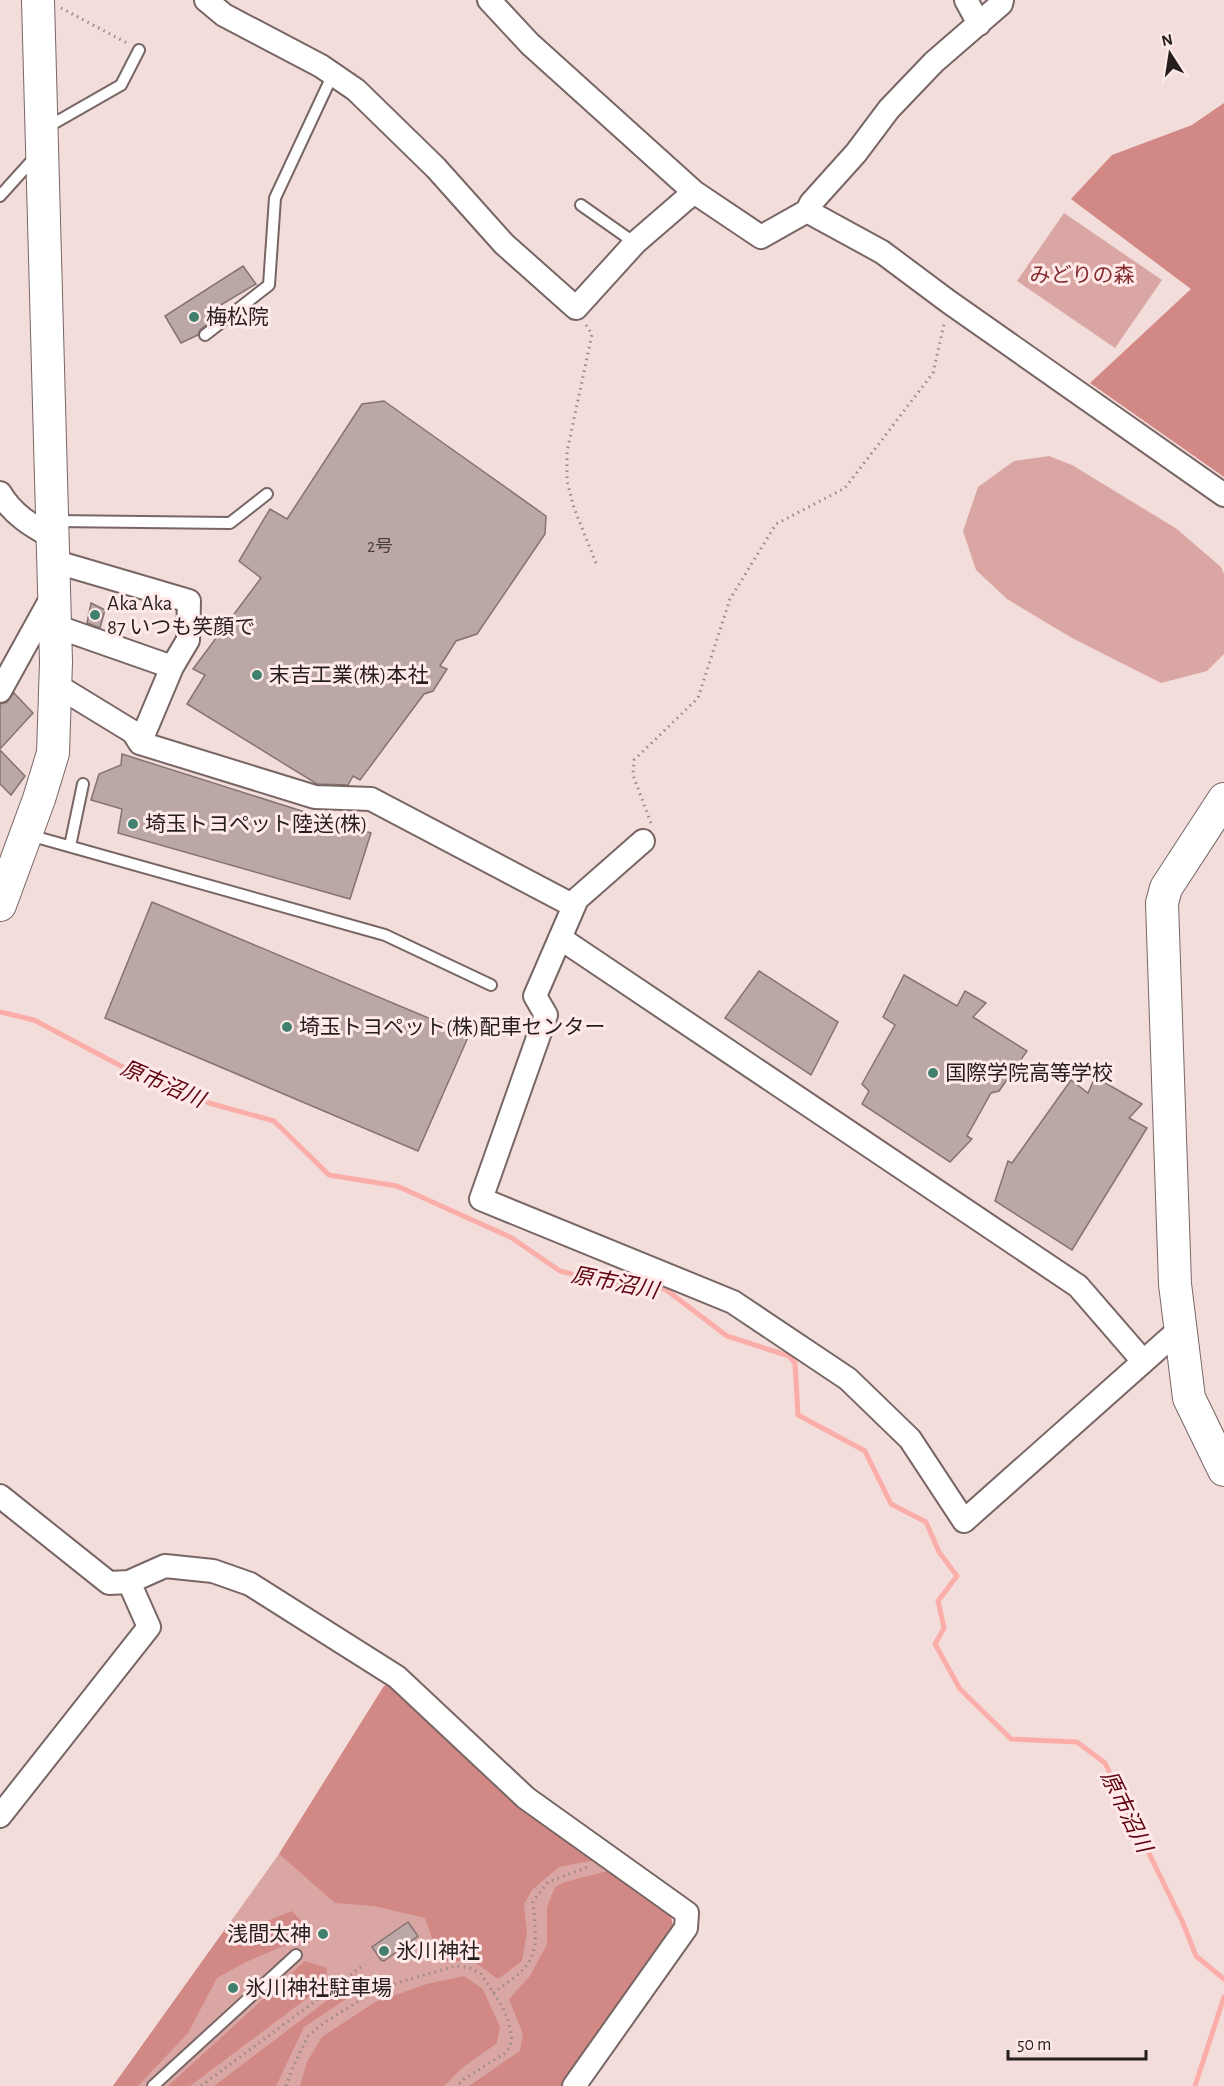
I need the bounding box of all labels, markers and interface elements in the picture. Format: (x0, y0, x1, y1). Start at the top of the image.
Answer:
north arrow (1140, 24, 1200, 84)
text: N (1160, 31, 1174, 49)
park label: みどりの森 (1030, 264, 1135, 286)
place label: 梅松院 (206, 306, 269, 328)
marker: 梅松院 (187, 310, 201, 324)
house number: 2号 (367, 538, 393, 556)
place label: Aka Aka 87 いつも笑顔で (107, 593, 255, 638)
marker: Aka Aka 87 いつも笑顔で (88, 608, 102, 622)
place label: 末吉工業(株)本社 (269, 664, 428, 686)
marker: 末吉工業(株)本社 (250, 668, 264, 682)
place label: 埼玉トヨペット陸送(株) (145, 813, 367, 835)
marker: 埼玉トヨペット陸送(株) (126, 817, 140, 831)
place label: 埼玉トヨペット(株)配車センター (299, 1016, 605, 1038)
marker: 埼玉トヨペット(株)配車センター (280, 1020, 294, 1034)
water label: 原市沼川 (118, 1056, 210, 1112)
place label: 国際学院高等学校 (945, 1062, 1113, 1084)
marker: 国際学院高等学校 (926, 1066, 940, 1080)
water label: 原市沼川 (570, 1263, 662, 1303)
water label: 原市沼川 (1097, 1767, 1157, 1858)
place label: 浅間太神 (227, 1923, 311, 1945)
marker: 浅間太神 (316, 1927, 330, 1941)
place label: 氷川神社 (396, 1940, 480, 1962)
marker: 氷川神社 (377, 1944, 391, 1958)
place label: 氷川神社駐車場 (245, 1977, 392, 1999)
marker: 氷川神社駐車場 (226, 1981, 240, 1995)
scale bar (1008, 2023, 1146, 2061)
text: 50 m (1017, 2036, 1051, 2054)

